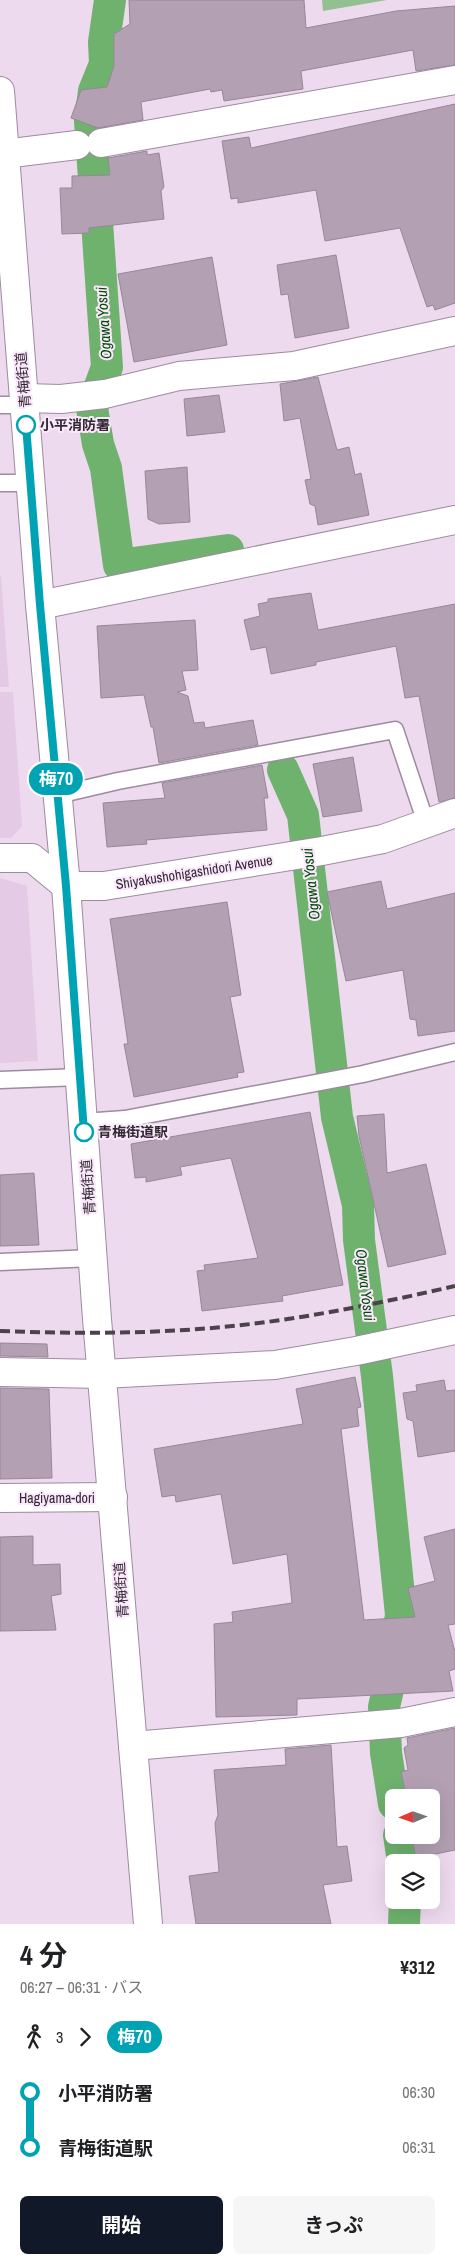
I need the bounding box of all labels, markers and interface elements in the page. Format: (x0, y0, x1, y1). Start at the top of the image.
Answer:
water label: Ogawa Yosui (90, 286, 116, 360)
street label: 青梅街道 (12, 351, 34, 409)
marker: 小平消防署 (16, 415, 36, 435)
place label: 小平消防署 (40, 416, 110, 434)
line badge: 梅70 (27, 763, 85, 795)
text: 梅70 (39, 766, 73, 791)
water label: Ogawa Yosui (296, 846, 325, 921)
street label: Shiyakushohigashidori Avenue (114, 851, 274, 893)
marker: 青梅街道駅 (74, 1122, 94, 1142)
place label: 青梅街道駅 (98, 1123, 168, 1141)
street label: 青梅街道 (77, 1158, 99, 1216)
water label: Ogawa Yosui (351, 1248, 380, 1323)
street label: Hagiyama-dori (19, 1489, 95, 1507)
street label: 青梅街道 (110, 1561, 132, 1619)
north arrow (385, 1789, 440, 1844)
map controls (385, 1789, 440, 1909)
button: layers (385, 1854, 440, 1909)
text: 4 分 (20, 1936, 67, 1974)
text: ¥312 (400, 1954, 435, 1980)
text: 06:27 – 06:31 · バス (20, 1976, 143, 1998)
icon: walk (20, 2023, 48, 2051)
icon: forward (71, 2023, 99, 2051)
text: 梅70 (117, 2024, 152, 2049)
text: 3 (56, 2026, 63, 2048)
text: 小平消防署 (58, 2080, 153, 2106)
text: 06:30 (402, 2081, 435, 2103)
text: 青梅街道駅 (58, 2135, 153, 2161)
text: 06:31 (402, 2136, 435, 2158)
button: 開始 (20, 2196, 223, 2254)
button: きっぷ (233, 2196, 435, 2254)

